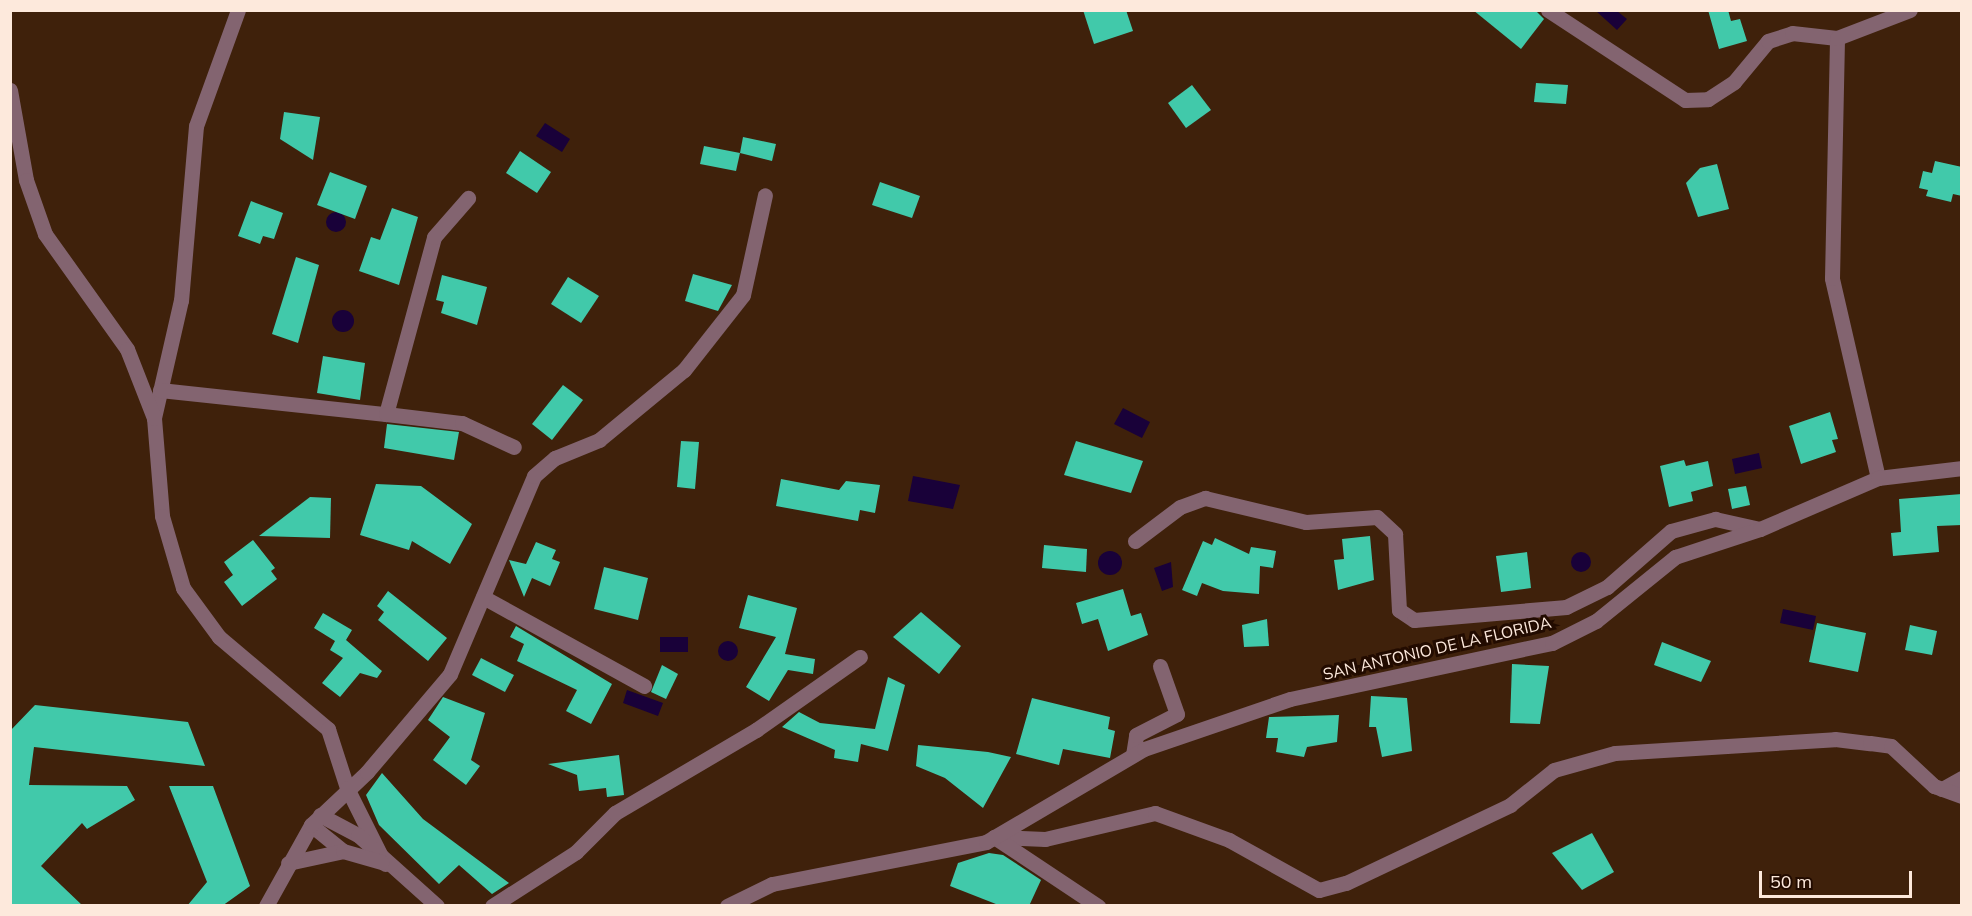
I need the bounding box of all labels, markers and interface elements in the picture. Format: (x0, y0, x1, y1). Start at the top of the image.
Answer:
street label: SAN ANTONIO DE LA FLORIDA (1321, 612, 1553, 684)
scale bar (1762, 859, 1915, 897)
text: 50 m (1770, 870, 1812, 893)

